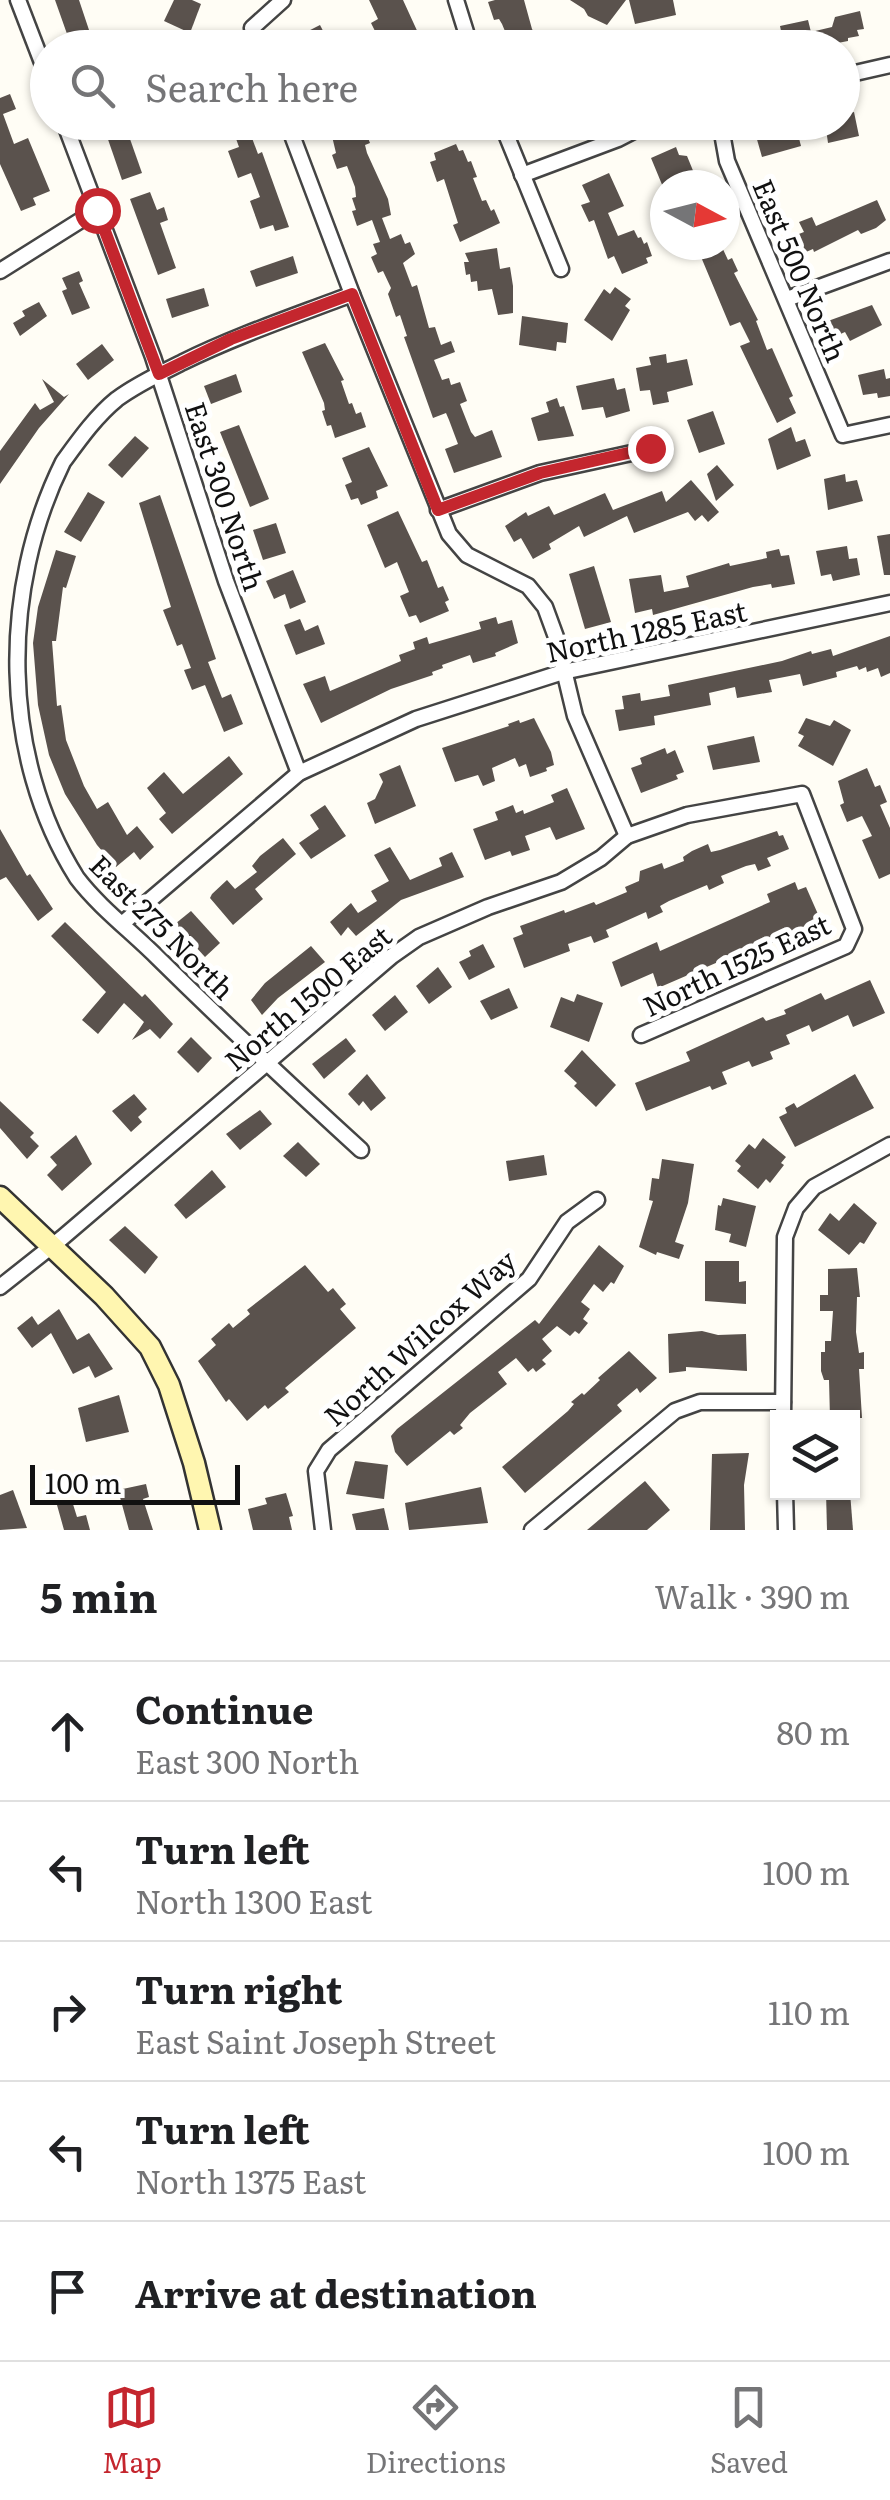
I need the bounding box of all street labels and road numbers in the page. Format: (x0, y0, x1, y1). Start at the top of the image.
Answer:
street label: East 500 North (744, 172, 858, 368)
street label: East 300 North (176, 396, 276, 596)
street label: North 1285 East (542, 588, 751, 672)
street label: East 275 North (81, 844, 245, 1008)
street label: North 1525 East (635, 902, 837, 1026)
street label: North 1500 East (214, 914, 400, 1080)
street label: North Wilcox Way (313, 1238, 525, 1435)

